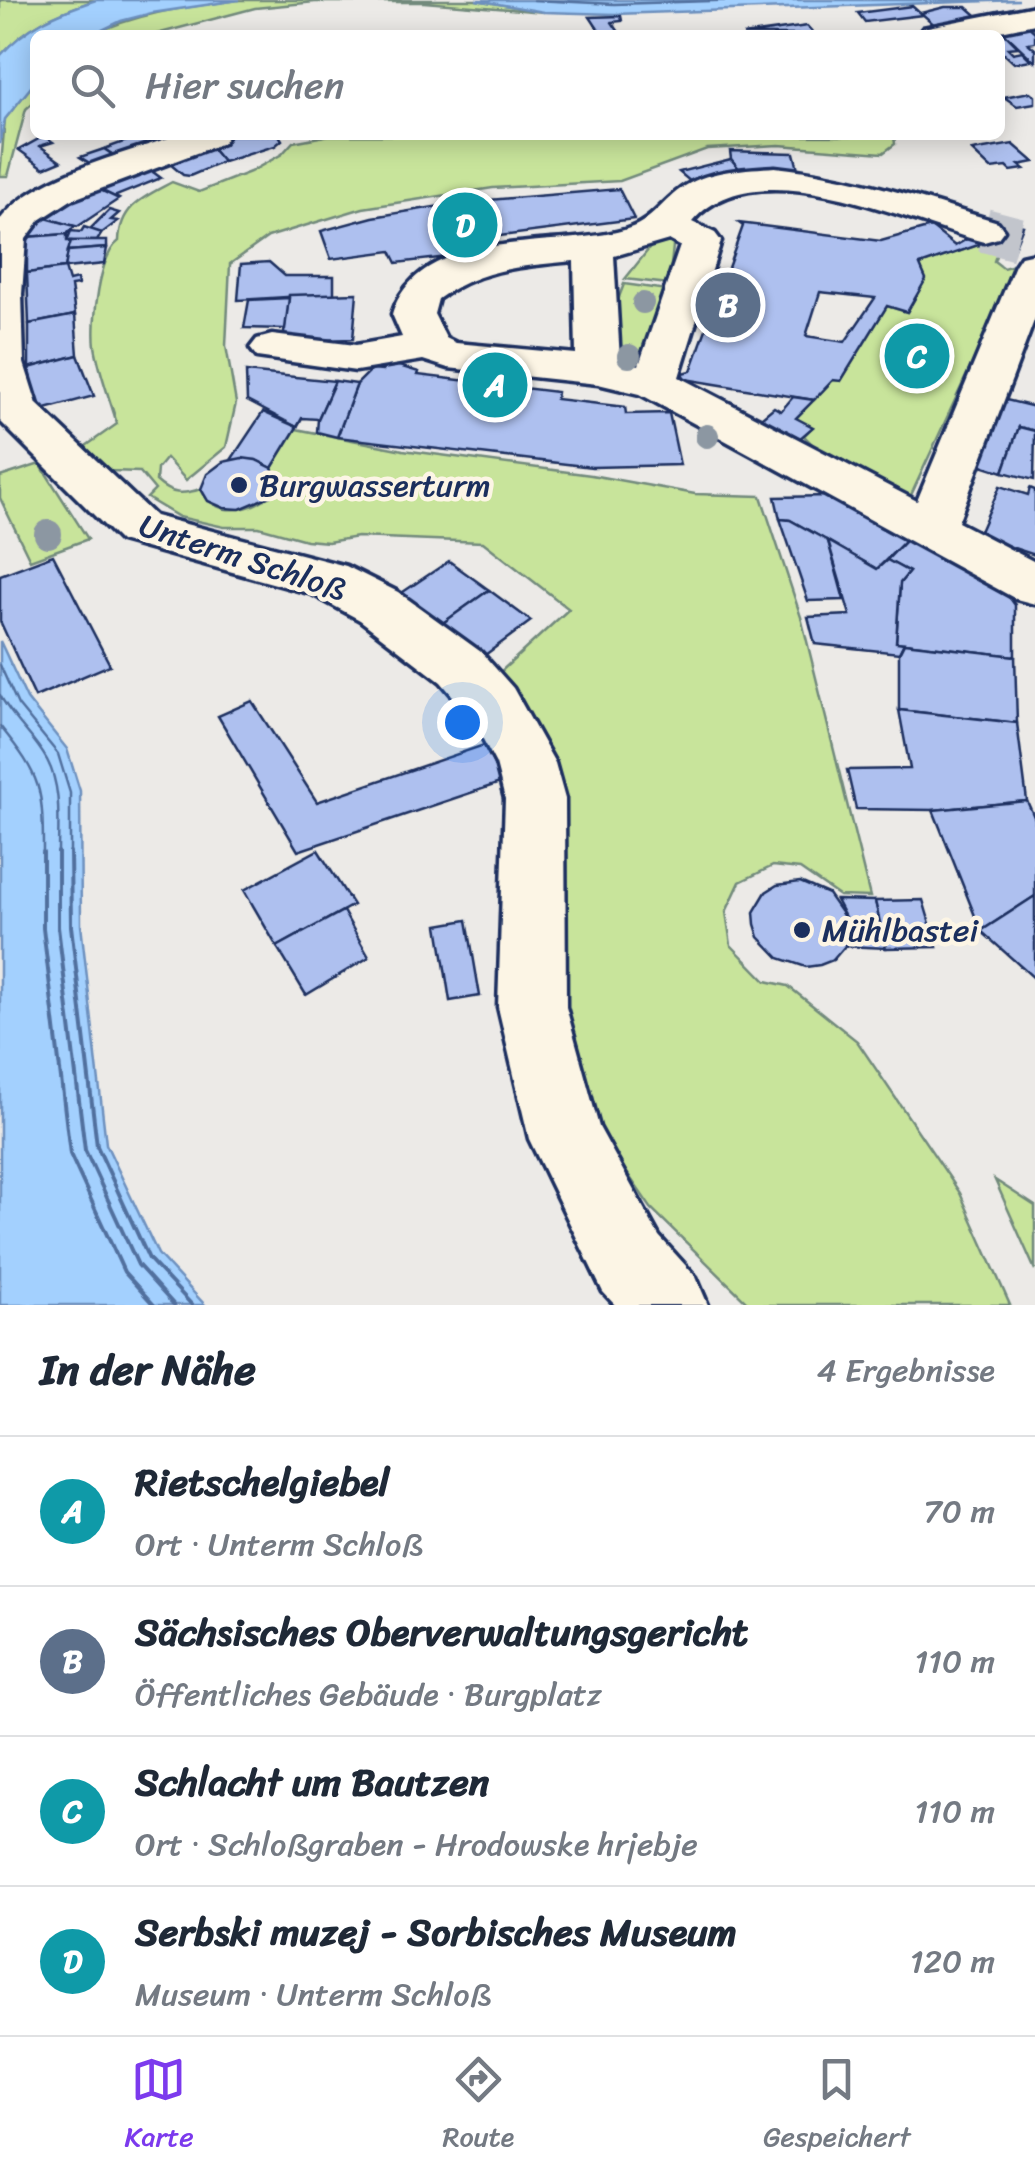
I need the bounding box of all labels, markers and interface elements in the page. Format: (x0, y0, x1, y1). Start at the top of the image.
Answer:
search box (30, 30, 1005, 140)
text: Hier suchen (145, 52, 344, 119)
icon: search (65, 58, 120, 113)
pin: D (432, 188, 498, 262)
pin: B (696, 268, 760, 342)
pin: C (884, 318, 950, 394)
pin: A (462, 348, 528, 422)
place label: Burgwasserturm (259, 457, 491, 514)
marker: Burgwasserturm (228, 474, 250, 496)
street label: Unterm Schloß (132, 497, 354, 618)
your location (437, 697, 488, 748)
place label: Mühlbastei (822, 902, 979, 959)
marker: Mühlbastei (791, 919, 813, 941)
text: In der Nähe (40, 1333, 256, 1407)
text: 4 Ergebnisse (817, 1342, 995, 1399)
text: Rietschelgiebel (135, 1449, 389, 1516)
text: A (62, 1483, 83, 1540)
text: 70 m (924, 1483, 995, 1540)
text: Ort · Unterm Schloß (135, 1516, 423, 1573)
text: Sächsisches Oberverwaltungsgericht (135, 1599, 748, 1666)
text: B (62, 1633, 83, 1690)
text: 110 m (914, 1633, 995, 1690)
text: Öffentliches Gebäude · Burgplatz (135, 1666, 602, 1723)
text: Schlacht um Bautzen (135, 1749, 489, 1816)
text: C (63, 1783, 82, 1840)
text: 110 m (914, 1783, 995, 1840)
text: Ort · Schloßgraben - Hrodowske hrjebje (135, 1816, 698, 1873)
text: Serbski muzej - Sorbisches Museum (135, 1899, 737, 1966)
text: D (63, 1933, 82, 1990)
text: 120 m (910, 1933, 995, 1990)
text: Museum · Unterm Schloß (135, 1966, 492, 2023)
tab: Karte (124, 2052, 194, 2161)
tab: Route (442, 2052, 514, 2161)
tab: Gespeichert (763, 2052, 911, 2161)

